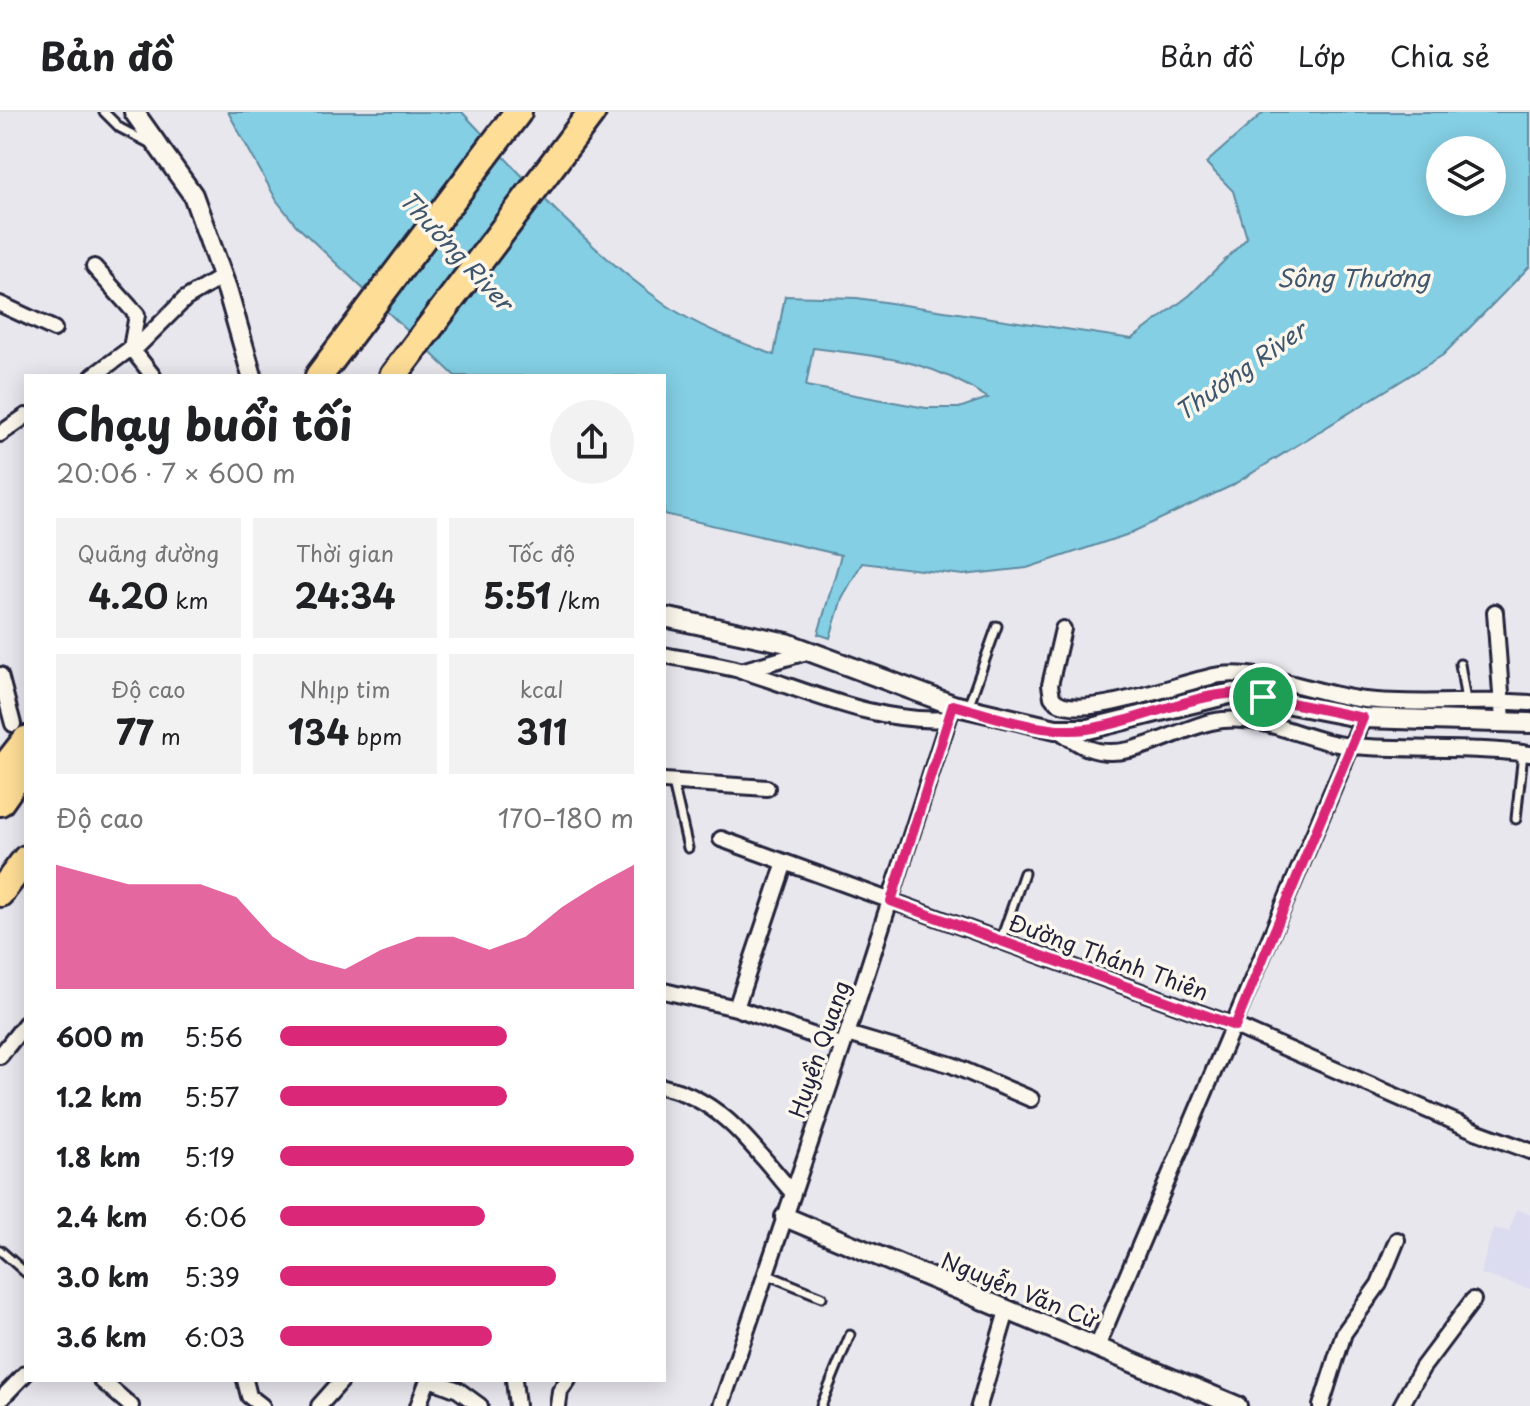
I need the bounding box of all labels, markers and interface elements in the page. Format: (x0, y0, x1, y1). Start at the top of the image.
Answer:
text: Bản đồ (40, 27, 173, 84)
text: Bản đồ (1160, 34, 1254, 77)
text: Lớp (1298, 34, 1346, 77)
text: Chia sẻ (1390, 34, 1490, 77)
map controls (1426, 136, 1506, 216)
button: layers (1426, 136, 1506, 216)
water label: Thương River (392, 182, 524, 320)
water label: Sông Thương (1277, 259, 1431, 295)
water label: Thương River (1167, 310, 1315, 428)
text: Chạy buổi tối (56, 390, 353, 456)
button: share (550, 400, 634, 484)
text: 20:06 · 7 × 600 m (56, 453, 296, 492)
text: Quãng đường (77, 536, 219, 569)
text: Thời gian (296, 536, 394, 569)
text: Tốc độ (508, 536, 575, 569)
text: 4.20 (88, 569, 168, 621)
text: 24:34 (294, 569, 396, 621)
text: 5:51 (483, 569, 551, 621)
text: km (168, 583, 208, 616)
text: /km (551, 583, 600, 616)
pin (1229, 663, 1297, 731)
text: Độ cao (111, 672, 185, 705)
text: Nhịp tim (300, 672, 390, 705)
text: kcal (520, 672, 564, 705)
icon: arrive (1241, 675, 1285, 719)
text: 77 (116, 705, 154, 757)
text: 134 (288, 705, 349, 757)
text: 311 (516, 705, 567, 757)
text: m (154, 719, 181, 752)
text: bpm (349, 719, 402, 752)
text: Độ cao (56, 798, 144, 837)
text: 170–180 m (498, 798, 634, 837)
street label: Đường Thánh Thiên (1005, 905, 1213, 1007)
street label: Huyền Quang (779, 976, 857, 1122)
text: 600 m (56, 1017, 144, 1056)
text: 5:56 (184, 1017, 243, 1056)
text: 1.2 km (56, 1077, 142, 1116)
text: 5:57 (184, 1077, 239, 1116)
text: 1.8 km (56, 1137, 141, 1176)
text: 5:19 (184, 1137, 235, 1176)
text: 2.4 km (56, 1197, 148, 1236)
text: 6:06 (184, 1197, 247, 1236)
street label: Nguyễn Văn Cừ (937, 1243, 1105, 1336)
text: 3.0 km (56, 1257, 149, 1296)
text: 5:39 (184, 1257, 240, 1296)
text: 3.6 km (56, 1317, 147, 1356)
text: 6:03 (184, 1317, 245, 1356)

